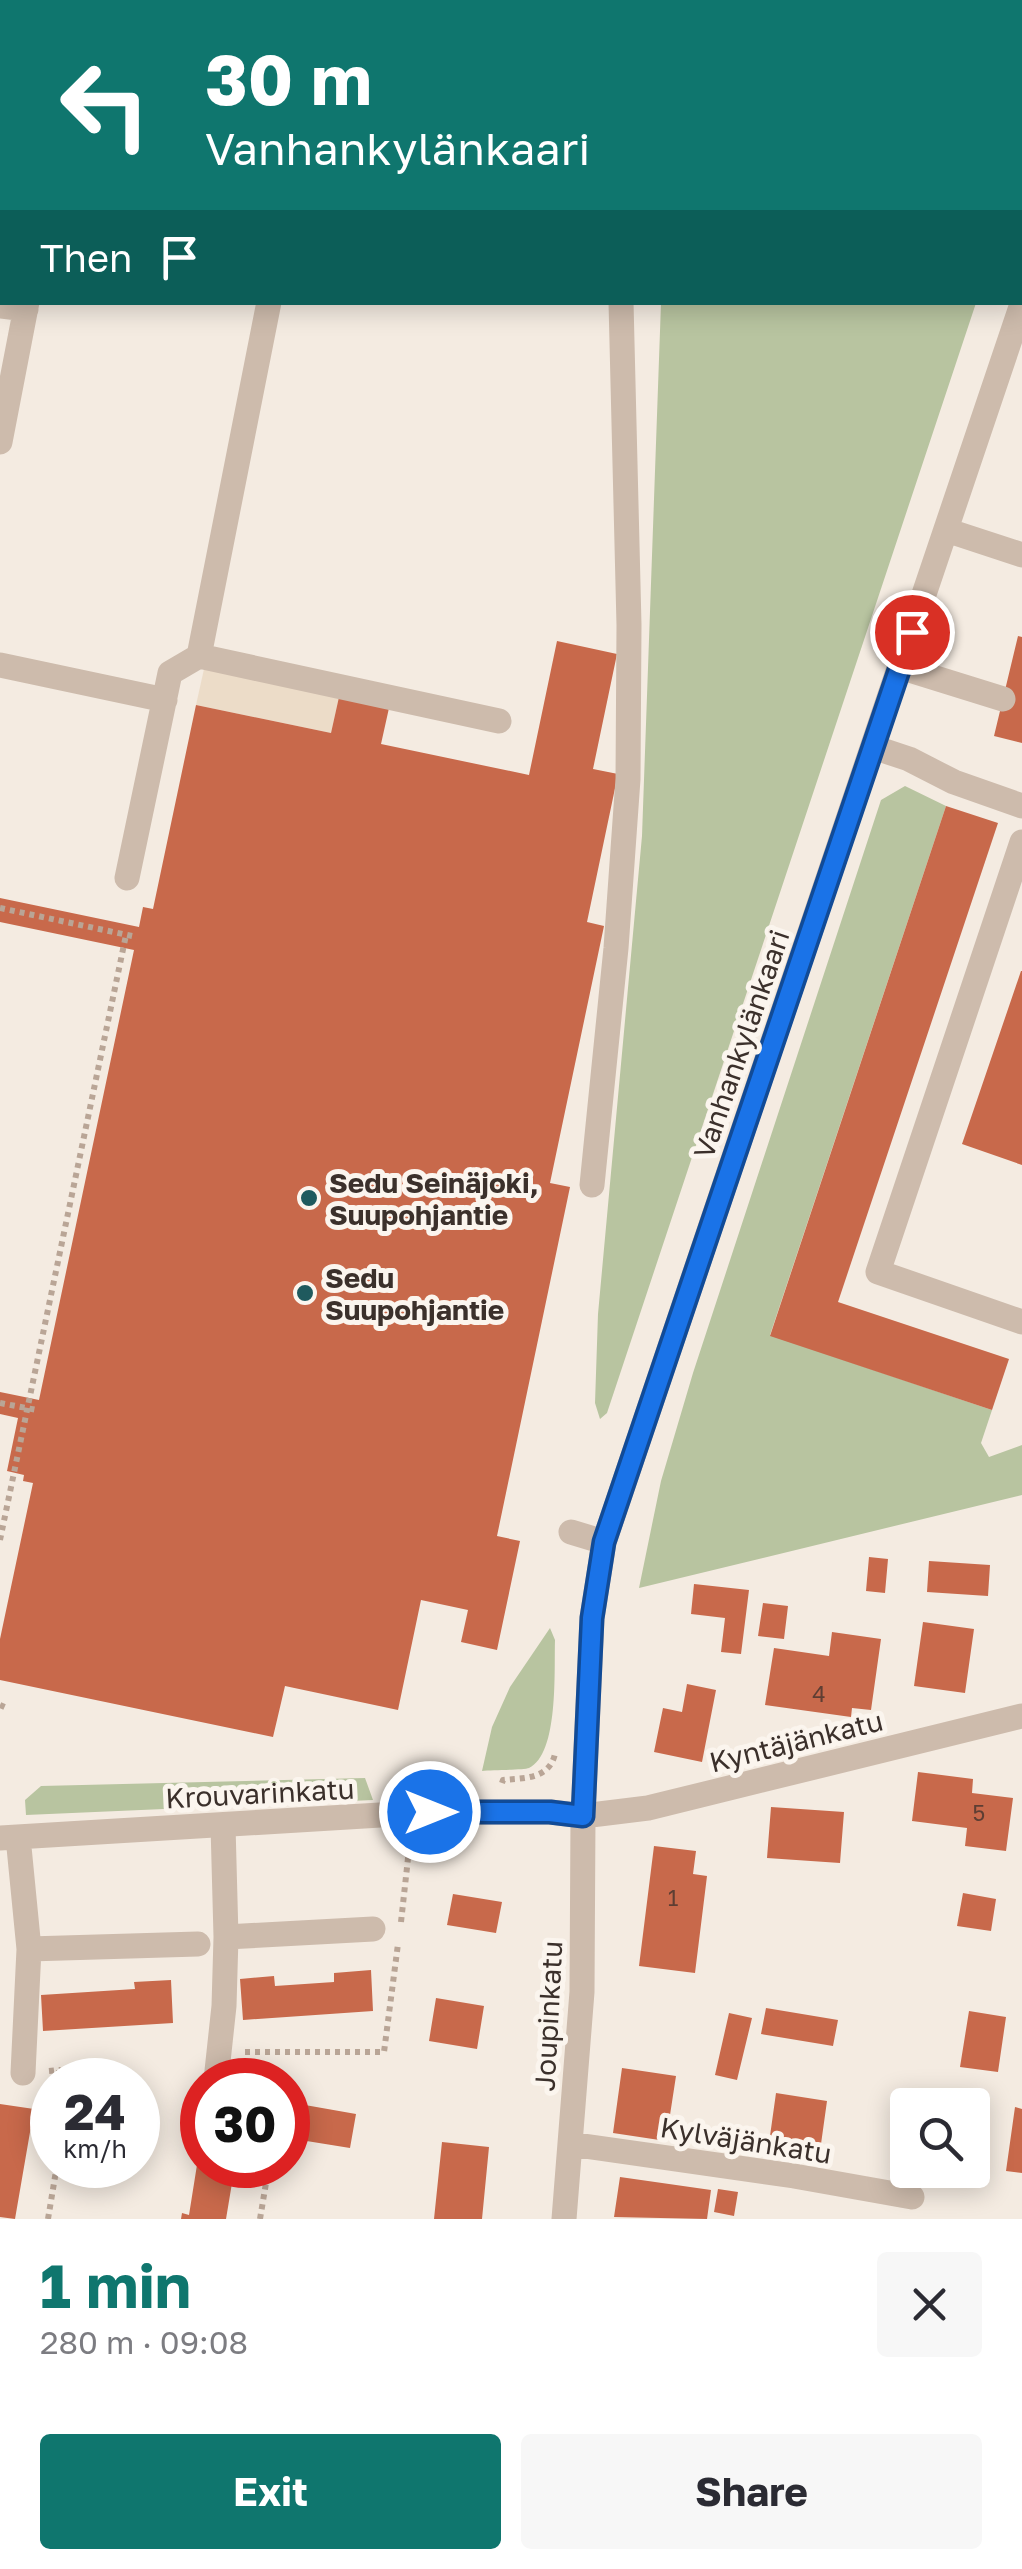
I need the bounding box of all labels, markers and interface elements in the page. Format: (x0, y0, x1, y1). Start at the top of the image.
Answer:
text: 30 m (205, 36, 372, 120)
icon: left (40, 40, 170, 170)
text: Vanhankylänkaari (205, 121, 590, 175)
icon: arrive (152, 230, 207, 285)
text: Then (40, 235, 132, 280)
pin (870, 590, 955, 675)
icon: arrive (885, 605, 940, 660)
street label: Vanhankylänkaari (686, 925, 796, 1163)
place label: Sedu Seinäjoki, Suupohjantie (329, 1166, 539, 1231)
marker: Sedu Seinäjoki, Suupohjantie (298, 1187, 320, 1209)
place label: Sedu Suupohjantie (325, 1261, 504, 1326)
marker: Sedu Suupohjantie (294, 1282, 316, 1304)
house number: 4 (812, 1680, 826, 1707)
street label: Kyntäjänkatu (706, 1704, 886, 1778)
position arrow (378, 1760, 482, 1864)
street label: Krouvarinkatu (165, 1772, 355, 1814)
house number: 5 (973, 1799, 985, 1826)
house number: 1 (668, 1884, 679, 1911)
street label: Joupinkatu (528, 1940, 568, 2092)
speed limit sign: 30 (180, 2058, 310, 2188)
text: 24 (64, 2081, 126, 2141)
map controls (890, 2088, 990, 2188)
button: search (890, 2088, 990, 2188)
street label: Kylväjänkatu (658, 2110, 834, 2170)
text: km/h (63, 2133, 127, 2164)
text: 1 min (40, 2249, 191, 2321)
button: close (877, 2252, 982, 2357)
text: 280 m · 09:08 (40, 2323, 248, 2361)
button: Exit (40, 2434, 501, 2549)
button: Share (521, 2434, 982, 2549)

